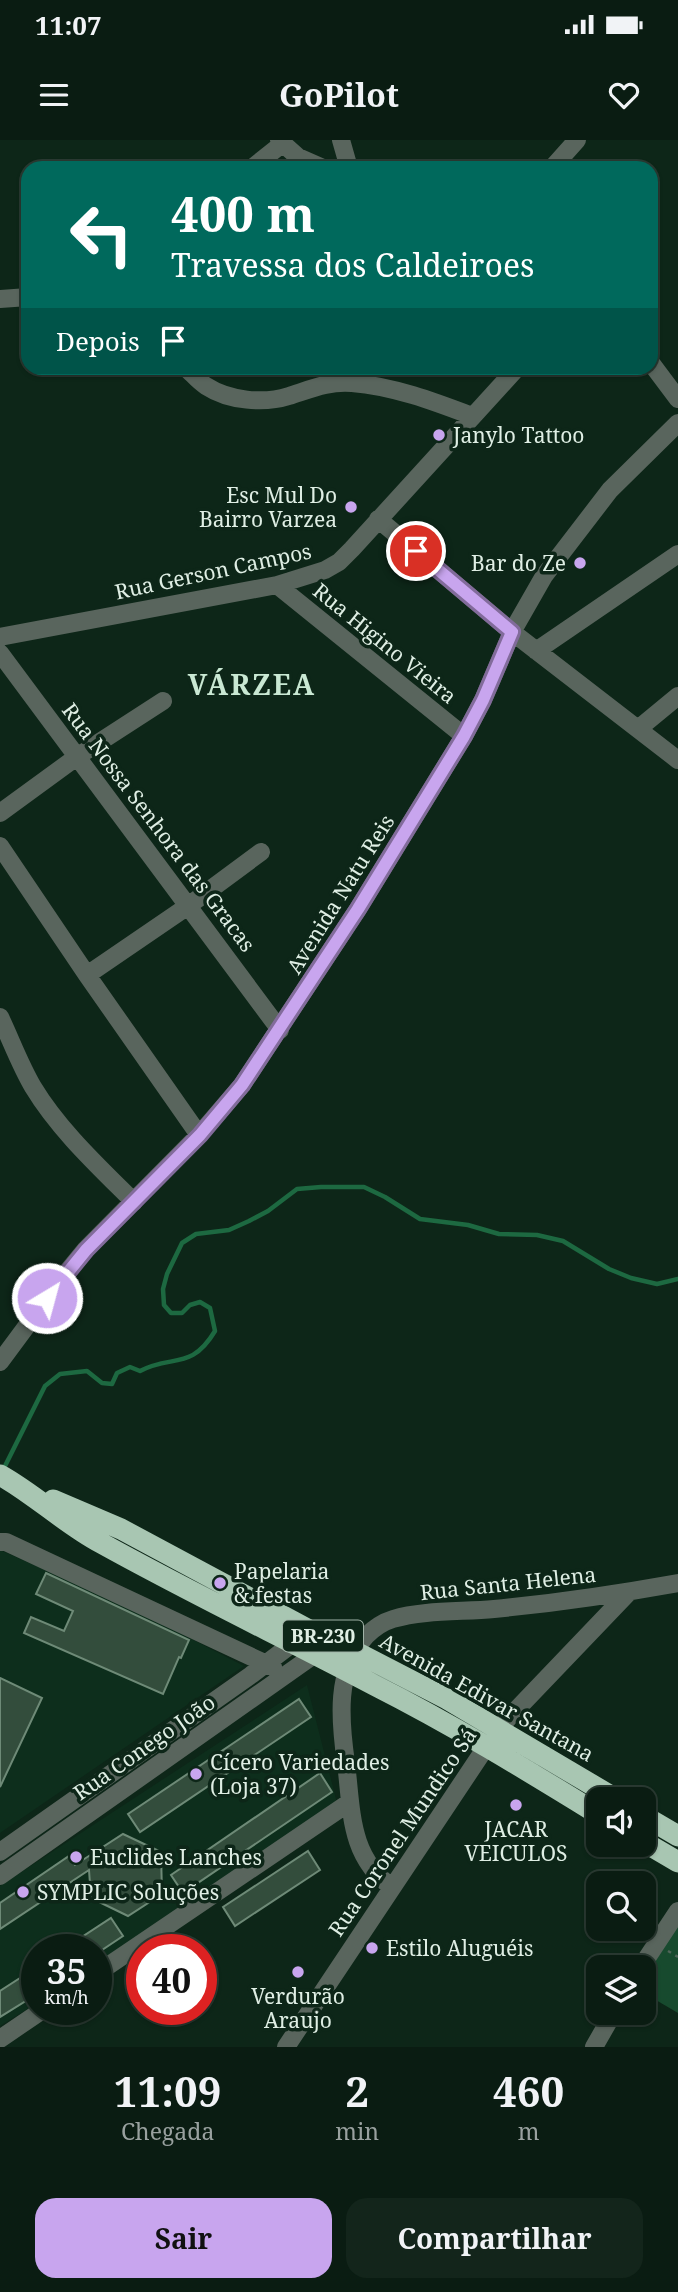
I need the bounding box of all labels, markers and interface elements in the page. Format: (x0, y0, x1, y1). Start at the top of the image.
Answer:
text: 11:07 (35, 7, 102, 43)
text: GoPilot (279, 73, 399, 116)
icon: menu (35, 76, 73, 114)
icon: heart (605, 76, 643, 114)
text: 400 m (171, 180, 315, 246)
icon: left (56, 189, 147, 280)
text: Travessa dos Caldeiroes (171, 243, 534, 286)
icon: arrive (154, 322, 192, 360)
text: Depois (56, 323, 140, 359)
place label: Janylo Tattoo (452, 421, 584, 449)
marker: Janylo Tattoo (431, 427, 447, 443)
place label: Esc Mul Do Bairro Varzea (199, 481, 337, 533)
marker: Esc Mul Do Bairro Varzea (343, 499, 359, 515)
pin (386, 521, 446, 581)
icon: arrive (397, 532, 435, 570)
street label: Rua Gerson Campos (112, 536, 314, 606)
place label: Bar do Ze (471, 549, 566, 577)
marker: Bar do Ze (572, 555, 588, 571)
street label: Rua Higino Vieira (307, 576, 463, 710)
district label: VÁRZEA (188, 665, 316, 703)
street label: Rua Nossa Senhora das Gracas (56, 697, 262, 957)
street label: Avenida Natu Reis (280, 809, 400, 979)
position arrow (10, 1261, 84, 1335)
place label: Papelaria & festas (234, 1557, 329, 1609)
street label: Rua Santa Helena (419, 1560, 597, 1606)
marker: Papelaria & festas (212, 1575, 228, 1591)
road number: BR-230 (283, 1620, 363, 1652)
street label: Avenida Edivar Santana (375, 1626, 599, 1768)
street label: Rua Conego João (68, 1688, 220, 1806)
street label: Rua Coronel Mundico Sá (322, 1722, 482, 1942)
place label: Cícero Variedades (Loja 37) (210, 1748, 390, 1800)
marker: Cícero Variedades (Loja 37) (188, 1766, 204, 1782)
map controls (586, 1787, 656, 2025)
button: sound (586, 1787, 656, 1857)
marker: JACAR VEICULOS (508, 1797, 524, 1813)
place label: JACAR VEICULOS (464, 1815, 568, 1867)
place label: Euclides Lanches (90, 1843, 262, 1871)
marker: Euclides Lanches (68, 1849, 84, 1865)
button: search (586, 1871, 656, 1941)
place label: SYMPLIC Soluções (37, 1878, 219, 1906)
marker: SYMPLIC Soluções (15, 1884, 31, 1900)
speed limit sign: 40 (126, 1934, 217, 2025)
place label: Estilo Aluguéis (386, 1934, 533, 1962)
marker: Estilo Aluguéis (364, 1940, 380, 1956)
text: 35 (47, 1947, 86, 1994)
button: layers (586, 1955, 656, 2025)
marker: Verdurão Araujo (290, 1964, 306, 1980)
place label: Verdurão Araujo (251, 1982, 345, 2034)
text: km/h (44, 1985, 89, 2009)
text: 11:09 (114, 2062, 221, 2119)
text: 2 (345, 2062, 369, 2119)
text: 460 (493, 2062, 564, 2119)
text: Chegada (121, 2115, 214, 2147)
text: min (335, 2115, 379, 2147)
text: m (518, 2115, 539, 2147)
button: Sair (35, 2198, 332, 2278)
button: Compartilhar (346, 2198, 643, 2278)

